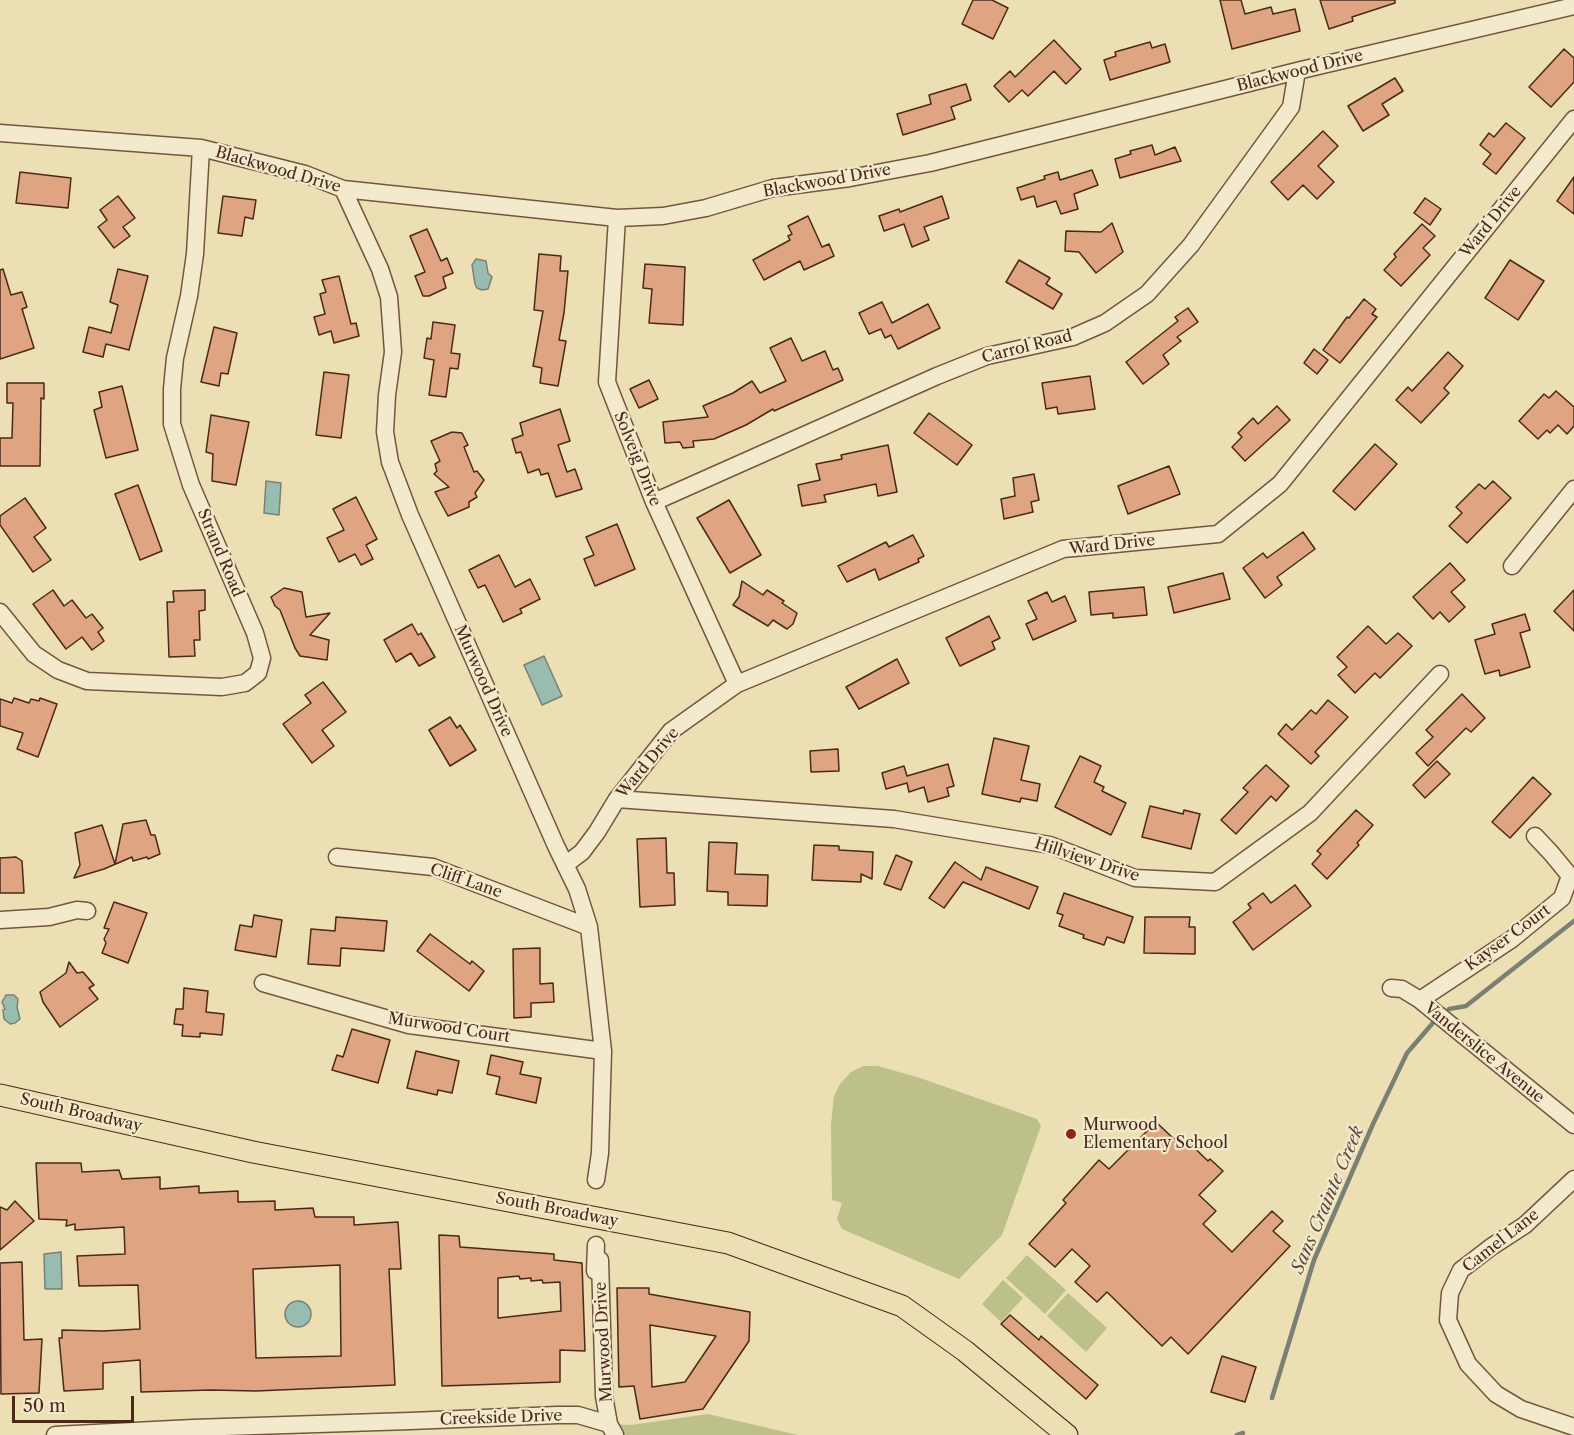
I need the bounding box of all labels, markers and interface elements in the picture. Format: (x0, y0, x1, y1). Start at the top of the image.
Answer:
street label: Blackwood Drive (1235, 46, 1365, 96)
street label: Blackwood Drive (213, 143, 343, 197)
street label: Blackwood Drive (762, 160, 892, 202)
street label: Ward Drive (1456, 182, 1526, 262)
street label: Carrol Road (980, 327, 1074, 367)
street label: Solveig Drive (609, 409, 665, 509)
street label: Strand Road (193, 506, 247, 600)
street label: Ward Drive (1068, 531, 1156, 559)
street label: Murwood Drive (450, 622, 516, 740)
street label: Ward Drive (613, 724, 683, 802)
street label: Hillview Drive (1032, 834, 1142, 886)
street label: Cliff Lane (427, 860, 505, 902)
street label: Kayser Court (1462, 901, 1554, 975)
street label: Vanderslice Avenue (1420, 999, 1548, 1107)
street label: Murwood Court (387, 1009, 511, 1047)
street label: South Broadway (18, 1090, 144, 1136)
place label: Murwood Elementary School (1083, 1115, 1228, 1153)
water label: Sans Crainte Creek (1287, 1123, 1369, 1277)
marker: Murwood Elementary School (1064, 1127, 1078, 1141)
street label: South Broadway (494, 1189, 620, 1231)
street label: Camel Lane (1459, 1205, 1543, 1277)
street label: Murwood Drive (591, 1281, 617, 1403)
scale bar (15, 1384, 136, 1422)
text: 50 m (23, 1395, 66, 1417)
street label: Creekside Drive (439, 1406, 563, 1430)

